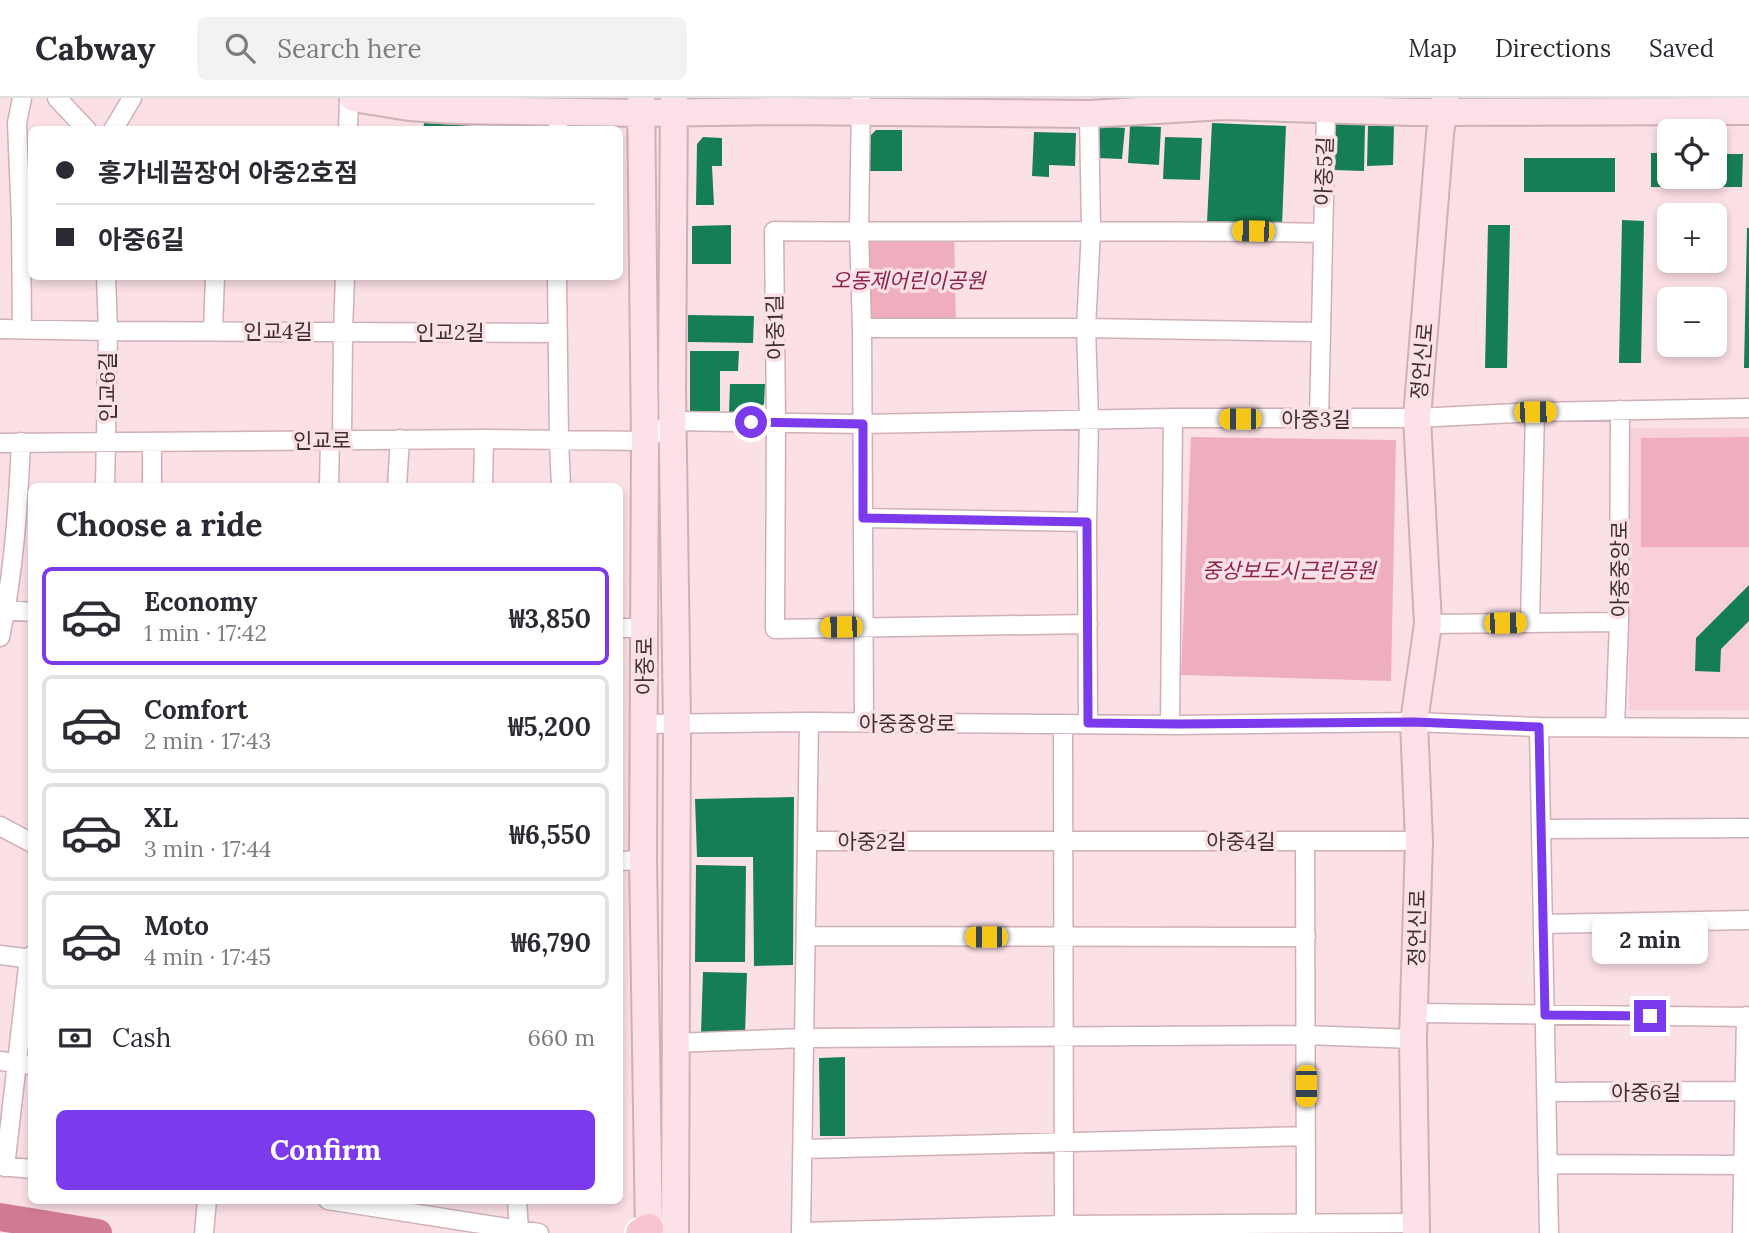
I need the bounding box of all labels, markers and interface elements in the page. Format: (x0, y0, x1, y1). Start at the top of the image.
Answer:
search box (197, 17, 687, 80)
text: Cabway (35, 27, 155, 69)
icon: search (221, 29, 259, 67)
text: Search here (277, 32, 422, 65)
text: Map (1408, 33, 1457, 64)
text: Directions (1495, 33, 1611, 64)
text: Saved (1649, 33, 1714, 64)
map controls (1657, 119, 1727, 357)
button: locate (1657, 119, 1727, 189)
street label: 아중5길 (1309, 136, 1339, 206)
text: 홍가네꼼장어 아중2호점 (98, 156, 358, 189)
button: + (1657, 203, 1727, 273)
car (1232, 220, 1275, 242)
text: 아중6길 (98, 223, 185, 256)
park label: 오동제어린이공원 (831, 267, 987, 294)
button: − (1657, 287, 1727, 357)
street label: 아중1길 (761, 294, 789, 360)
street label: 인교4길 (243, 318, 313, 345)
street label: 인교2길 (415, 319, 485, 346)
street label: 정언신로 (1405, 321, 1439, 401)
street label: 인교6길 (94, 352, 121, 422)
car (1514, 401, 1557, 423)
route start (735, 406, 767, 438)
street label: 아중3길 (1281, 406, 1351, 433)
car (1220, 409, 1262, 430)
street label: 인교로 (293, 427, 351, 454)
text: Choose a ride (56, 504, 263, 545)
street label: 아중중앙로 (1606, 521, 1633, 617)
park label: 중상보도시근린공원 (1202, 557, 1378, 584)
icon: car (60, 585, 123, 648)
text: Economy (144, 585, 257, 618)
text: ₩3,850 (509, 602, 591, 635)
car (1484, 612, 1527, 634)
car (820, 616, 863, 638)
text: 1 min · 17:42 (144, 618, 267, 647)
street label: 아중로 (631, 637, 658, 695)
icon: car (60, 693, 123, 756)
text: Comfort (144, 693, 248, 726)
text: ₩5,200 (508, 710, 591, 743)
street label: 아중중앙로 (859, 710, 955, 737)
text: 2 min · 17:43 (144, 726, 271, 755)
icon: car (60, 801, 123, 864)
text: XL (144, 801, 178, 834)
text: ₩6,550 (510, 818, 591, 851)
street label: 아중2길 (837, 828, 907, 855)
street label: 아중4길 (1206, 828, 1276, 855)
text: 3 min · 17:44 (144, 834, 271, 863)
street label: 정언신로 (1403, 889, 1431, 967)
icon: car (60, 909, 123, 972)
text: Moto (144, 909, 209, 942)
callout: 2 min (1592, 914, 1708, 964)
text: 2 min (1619, 925, 1681, 954)
text: ₩6,790 (511, 926, 591, 959)
car (966, 927, 1008, 948)
text: 4 min · 17:45 (144, 942, 271, 971)
route end (1634, 1000, 1666, 1032)
icon: cash (56, 1019, 94, 1057)
text: Cash (112, 1021, 171, 1054)
text: 660 m (528, 1023, 595, 1052)
car (1296, 1065, 1317, 1107)
street label: 아중6길 (1611, 1079, 1681, 1106)
button: Confirm (56, 1110, 595, 1190)

